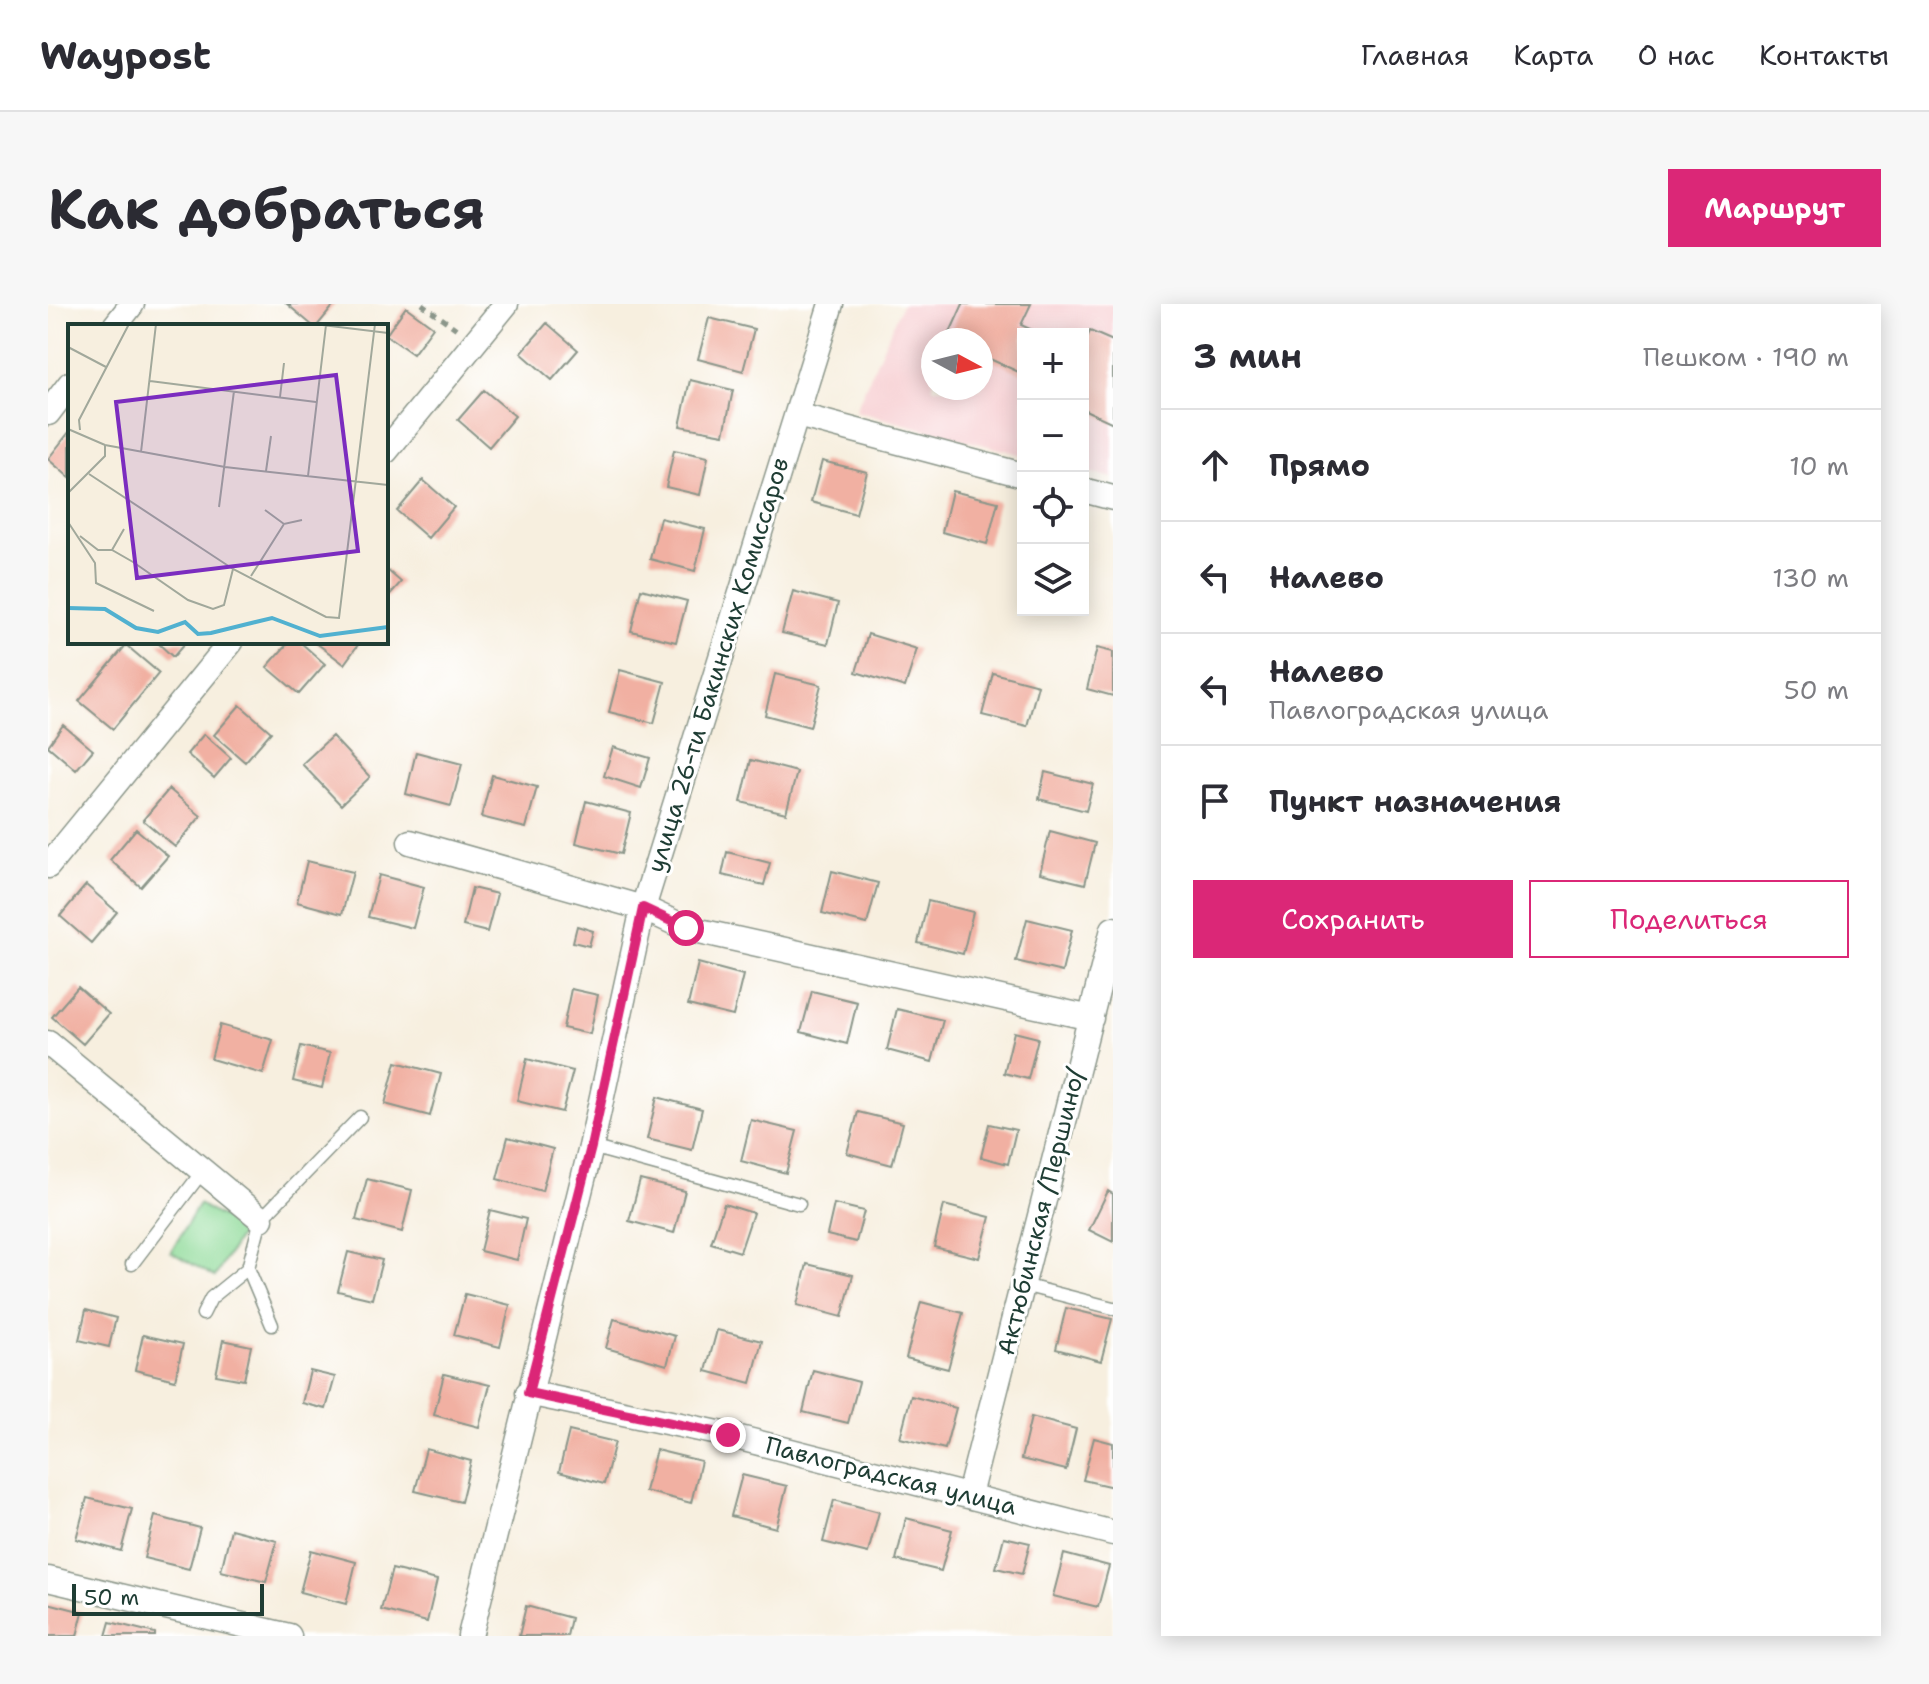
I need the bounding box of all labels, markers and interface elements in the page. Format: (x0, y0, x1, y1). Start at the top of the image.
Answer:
text: Waypost (40, 30, 211, 81)
text: Главная (1361, 36, 1469, 74)
text: Карта (1513, 36, 1593, 74)
text: О нас (1637, 36, 1715, 74)
text: Контакты (1759, 36, 1889, 74)
button: Маршрут (1668, 169, 1881, 247)
text: Как добраться (48, 171, 485, 246)
inset map (68, 324, 388, 644)
north arrow (921, 328, 993, 400)
map controls (1017, 328, 1089, 616)
button: + (1017, 328, 1089, 400)
text: 3 мин (1193, 333, 1302, 379)
text: Пешком · 190 m (1643, 339, 1849, 374)
button: − (1017, 400, 1089, 472)
icon: ahead (1193, 443, 1237, 487)
text: Прямо (1269, 445, 1370, 486)
text: 10 m (1789, 448, 1849, 483)
street label: улица 26-ти Бакинских Комиссаров (640, 454, 796, 876)
button: locate (1017, 472, 1089, 544)
button: layers (1017, 544, 1089, 616)
icon: left (1193, 555, 1237, 599)
text: Налево (1269, 557, 1384, 598)
text: 130 m (1772, 560, 1849, 595)
text: Налево (1269, 651, 1384, 692)
icon: left (1193, 667, 1237, 711)
text: 50 m (1784, 672, 1849, 707)
text: Павлоградская улица (1269, 692, 1548, 727)
icon: arrive (1193, 779, 1237, 823)
text: Пункт назначения (1269, 781, 1561, 822)
button: Сохранить (1193, 880, 1513, 958)
button: Поделиться (1529, 880, 1849, 958)
route start (668, 910, 704, 946)
street label: Актюбинская /Першино/ (990, 1063, 1093, 1358)
route end (710, 1417, 746, 1453)
street label: Павлоградская улица (762, 1429, 1020, 1523)
scale bar (72, 1580, 264, 1616)
text: 50 m (84, 1583, 139, 1612)

